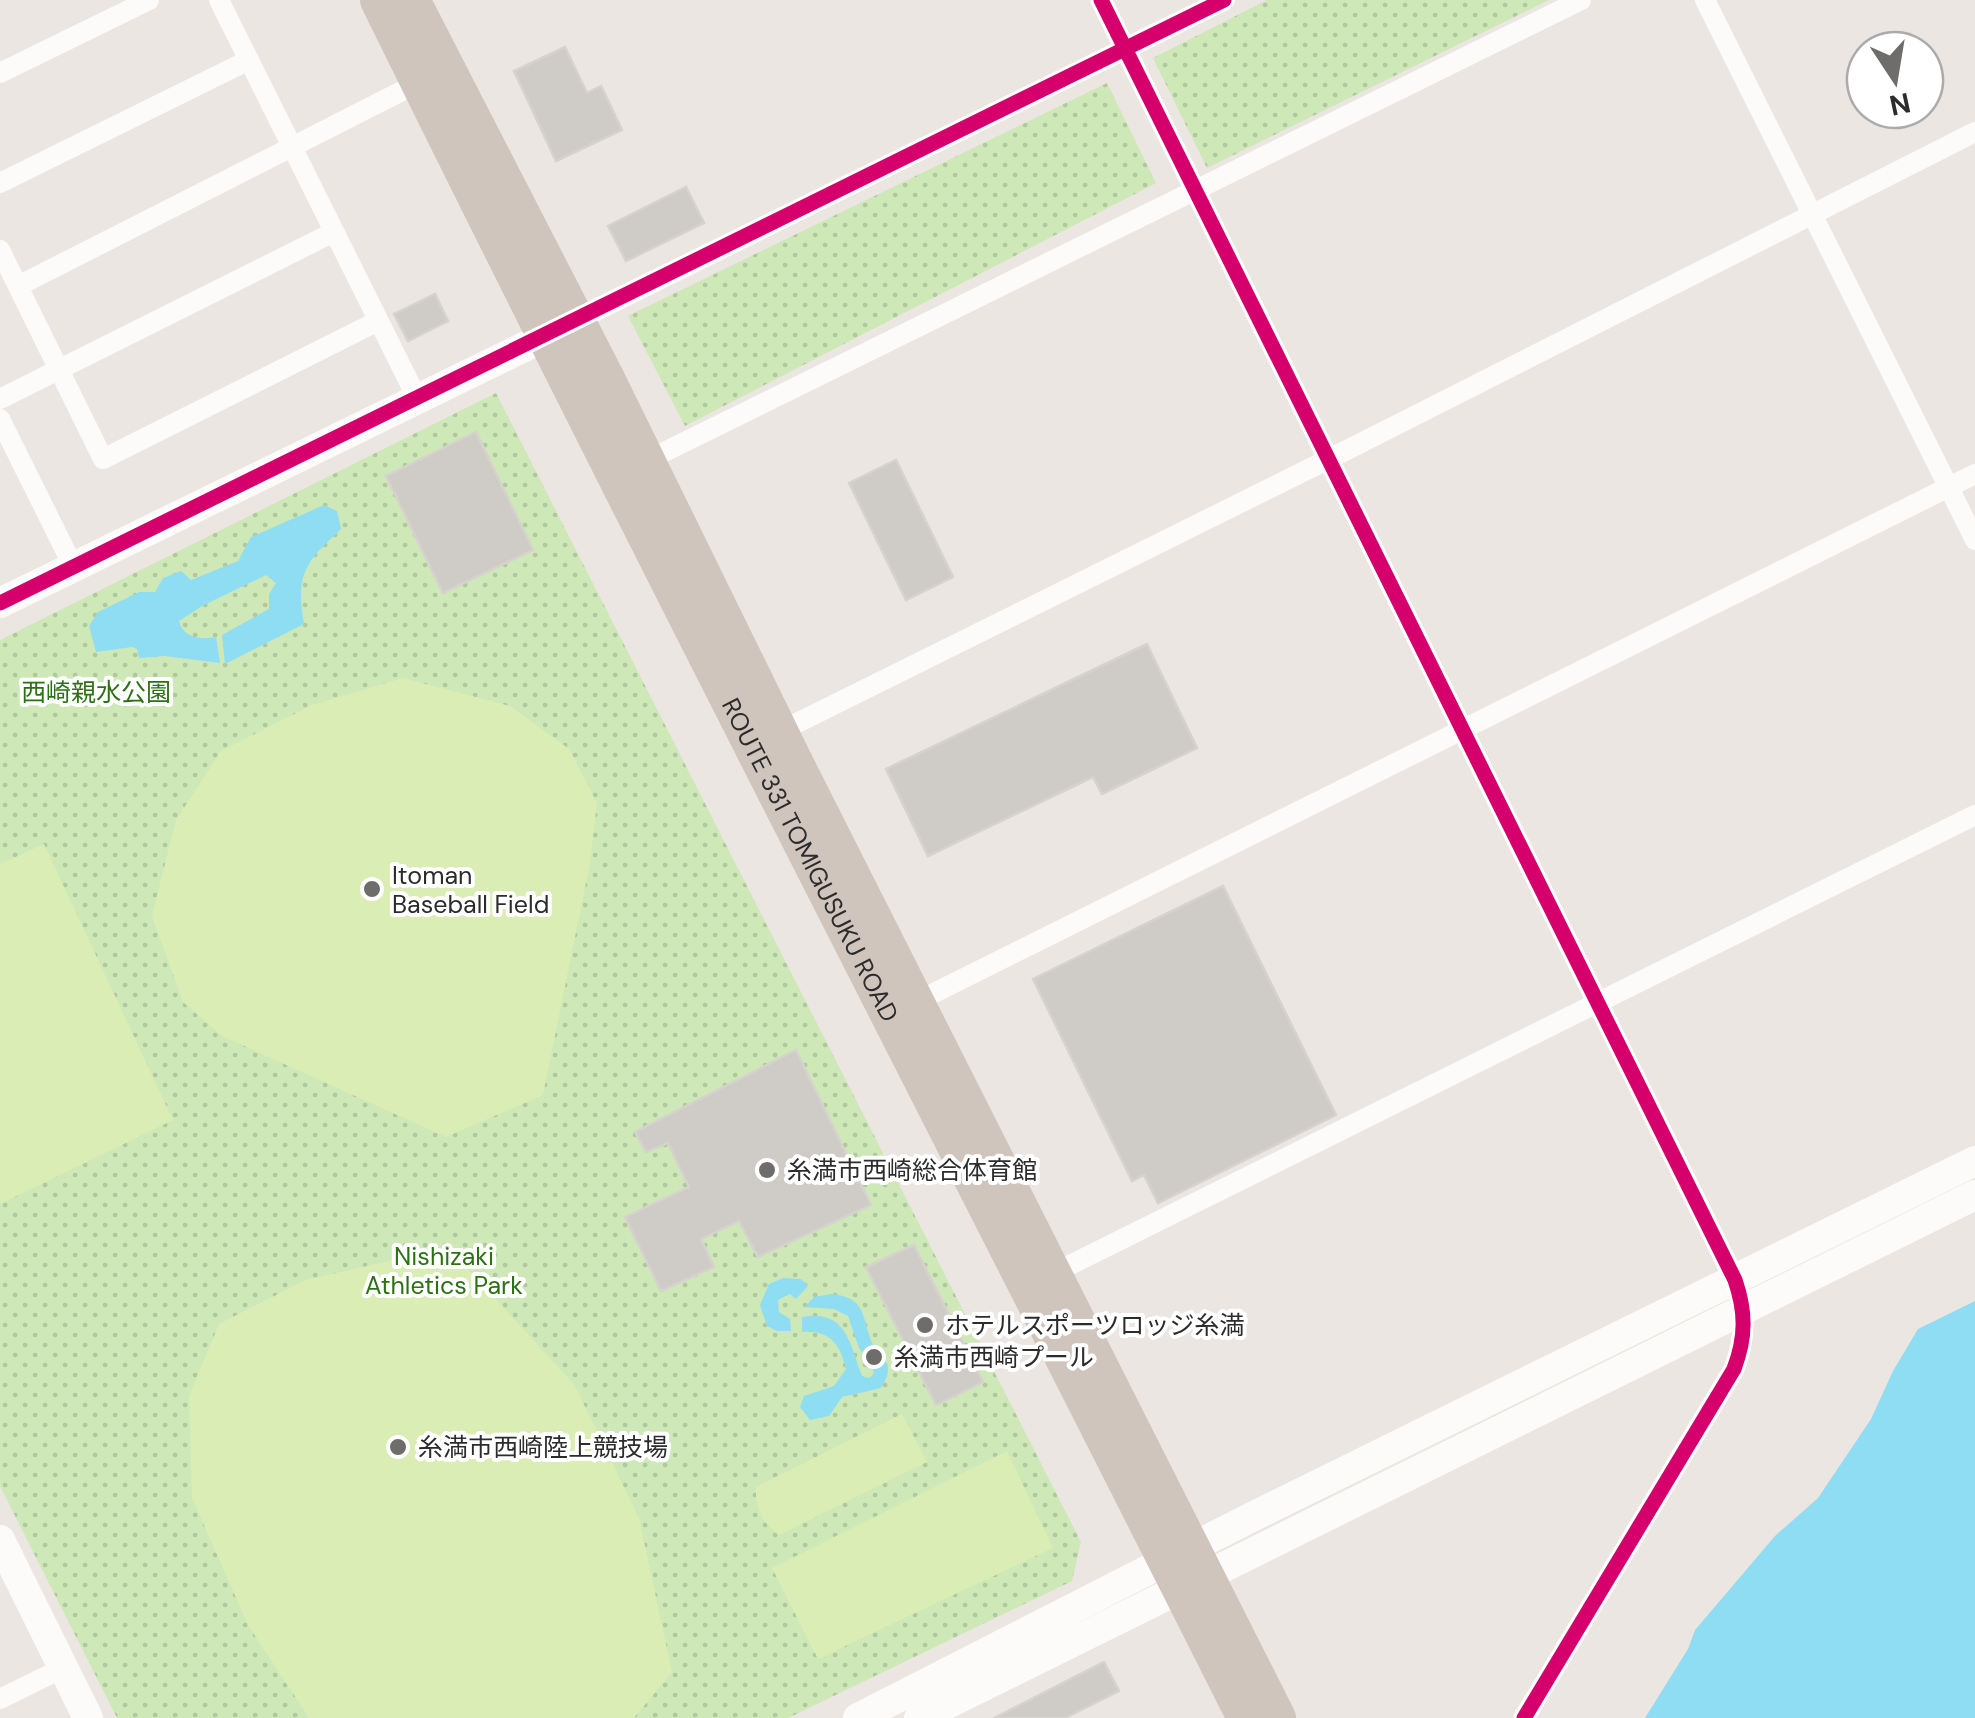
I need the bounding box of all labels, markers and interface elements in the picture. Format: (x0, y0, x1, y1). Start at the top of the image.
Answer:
north arrow (1845, 30, 1945, 130)
text: N (1886, 84, 1914, 124)
park label: 西崎親水公園 (21, 676, 171, 709)
street label: ROUTE 331 TOMIGUSUKU ROAD (714, 692, 907, 1027)
place label: Itoman Baseball Field (392, 859, 549, 921)
marker: Itoman Baseball Field (361, 878, 383, 900)
place label: 糸満市西崎総合体育館 (787, 1154, 1037, 1187)
marker: 糸満市西崎総合体育館 (756, 1159, 778, 1181)
park label: Nishizaki Athletics Park (365, 1240, 523, 1302)
place label: ホテルスポーツロッジ糸満 (945, 1309, 1245, 1342)
marker: ホテルスポーツロッジ糸満 (914, 1314, 936, 1336)
place label: 糸満市西崎プール (894, 1341, 1094, 1374)
marker: 糸満市西崎プール (863, 1346, 885, 1368)
place label: 糸満市西崎陸上競技場 (418, 1431, 668, 1464)
marker: 糸満市西崎陸上競技場 (387, 1436, 409, 1458)

